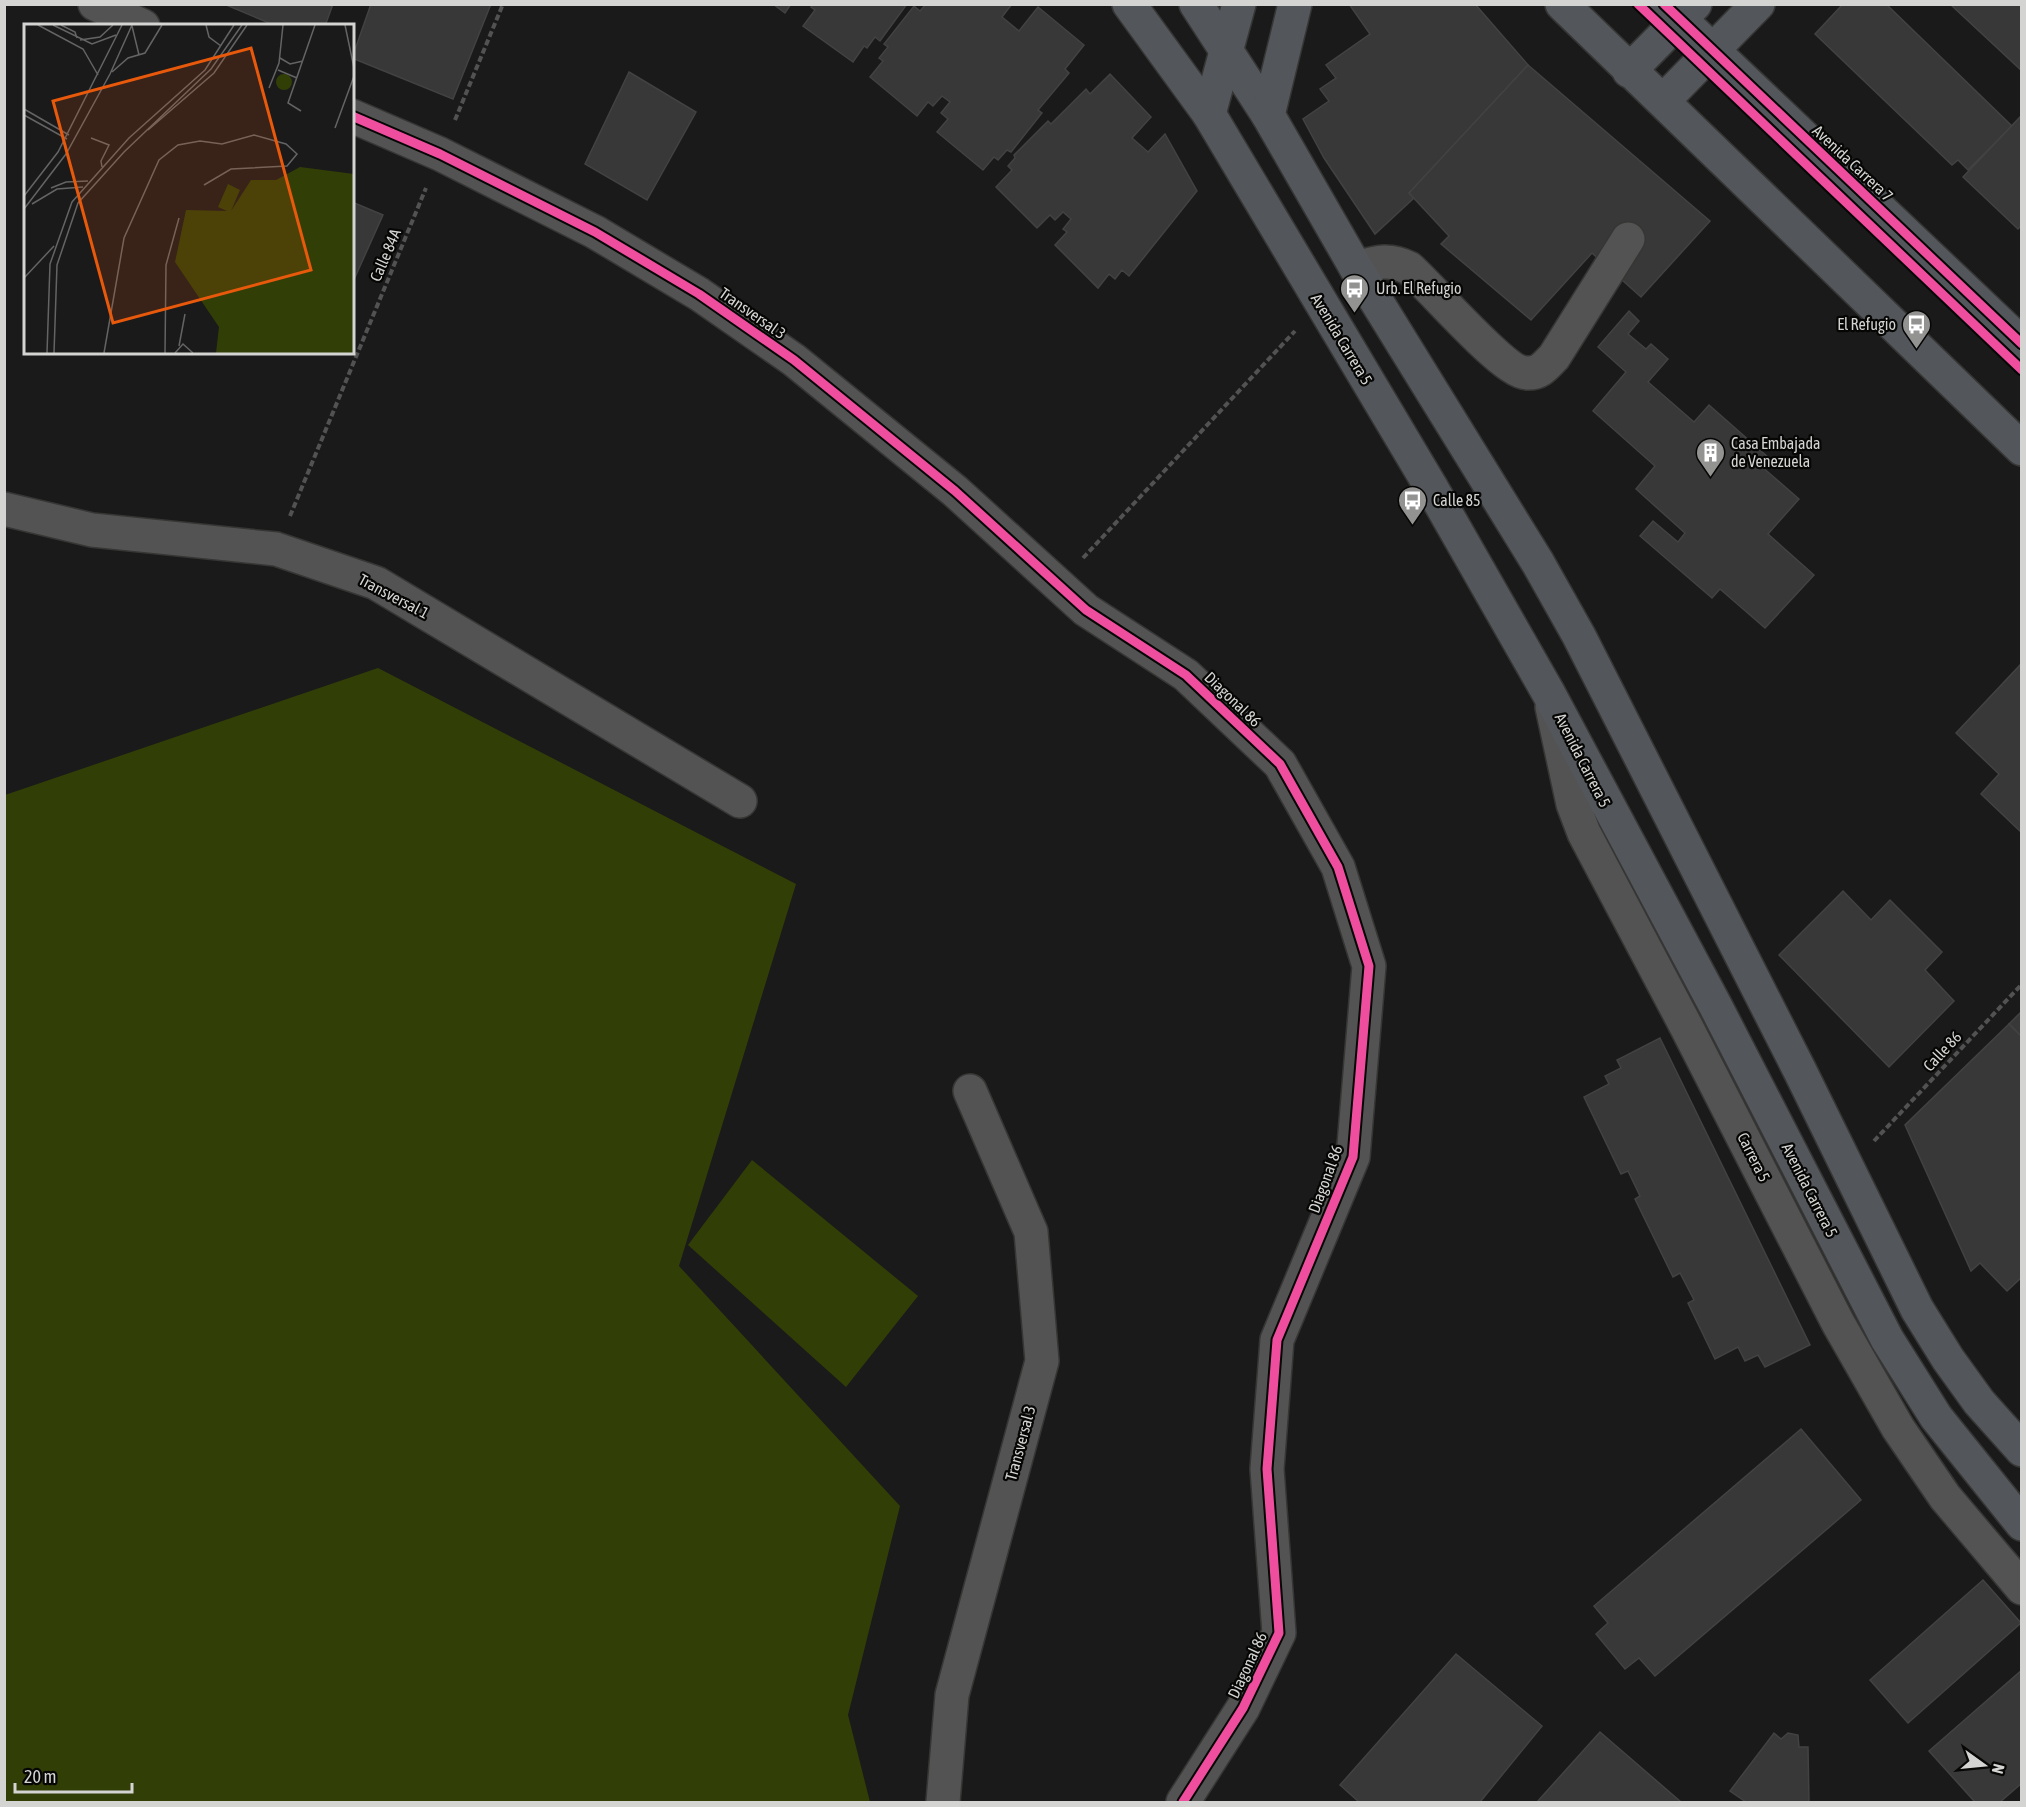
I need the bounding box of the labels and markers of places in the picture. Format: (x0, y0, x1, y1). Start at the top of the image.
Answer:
bus stop icon: Urb. El Refugio (1339, 272, 1371, 314)
place label: Urb. El Refugio (1376, 279, 1462, 298)
bus stop icon: El Refugio (1901, 308, 1933, 350)
place label: El Refugio (1837, 315, 1896, 334)
place label: Casa Embajada de Venezuela (1731, 434, 1820, 470)
building icon: Casa Embajada de Venezuela (1694, 436, 1726, 478)
bus stop icon: Calle 85 (1396, 484, 1428, 526)
place label: Calle 85 (1433, 491, 1480, 509)

